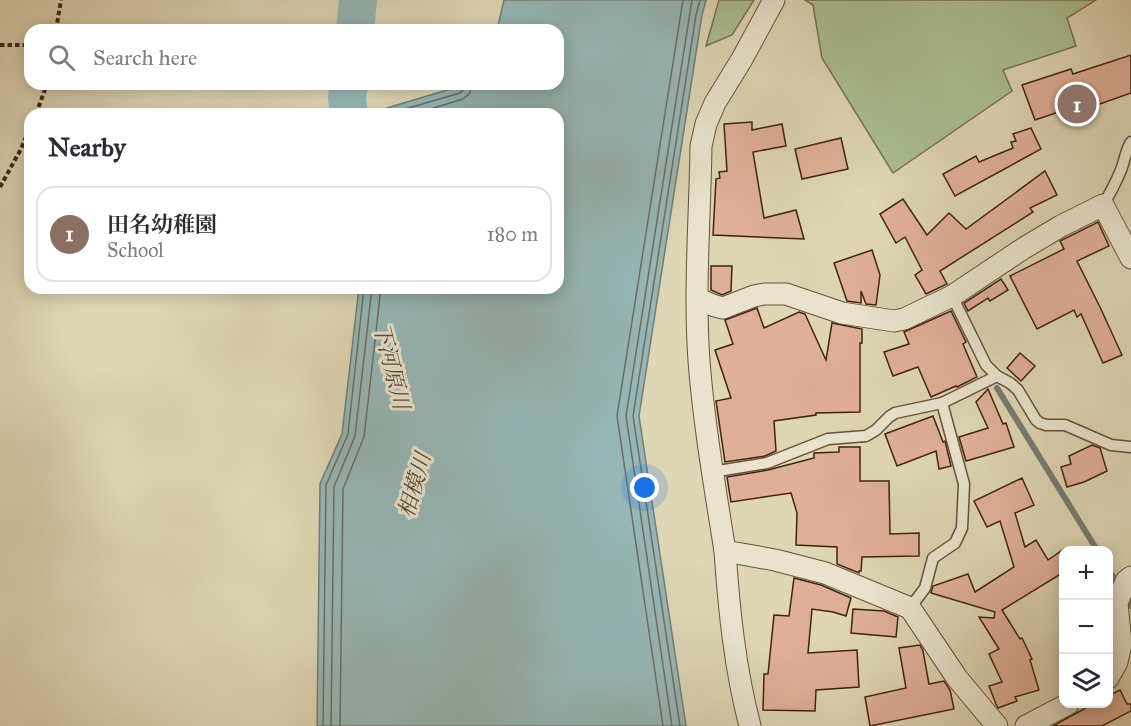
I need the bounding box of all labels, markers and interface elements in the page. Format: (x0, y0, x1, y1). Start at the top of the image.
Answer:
search box (24, 24, 564, 90)
icon: search (45, 41, 78, 74)
text: Search here (93, 44, 197, 71)
pin: 1 (1058, 82, 1096, 126)
text: Nearby (48, 131, 126, 163)
text: 田名幼稚園 (107, 211, 217, 238)
text: 1 (66, 222, 73, 246)
text: 180 m (487, 222, 538, 246)
text: School (107, 238, 164, 262)
water label: 下河原川 (368, 320, 416, 414)
water label: 相模川 (392, 448, 437, 521)
your location (630, 473, 659, 502)
map controls (1059, 546, 1113, 708)
button: + (1059, 546, 1113, 600)
button: − (1059, 600, 1113, 654)
button: layers (1059, 654, 1113, 708)

